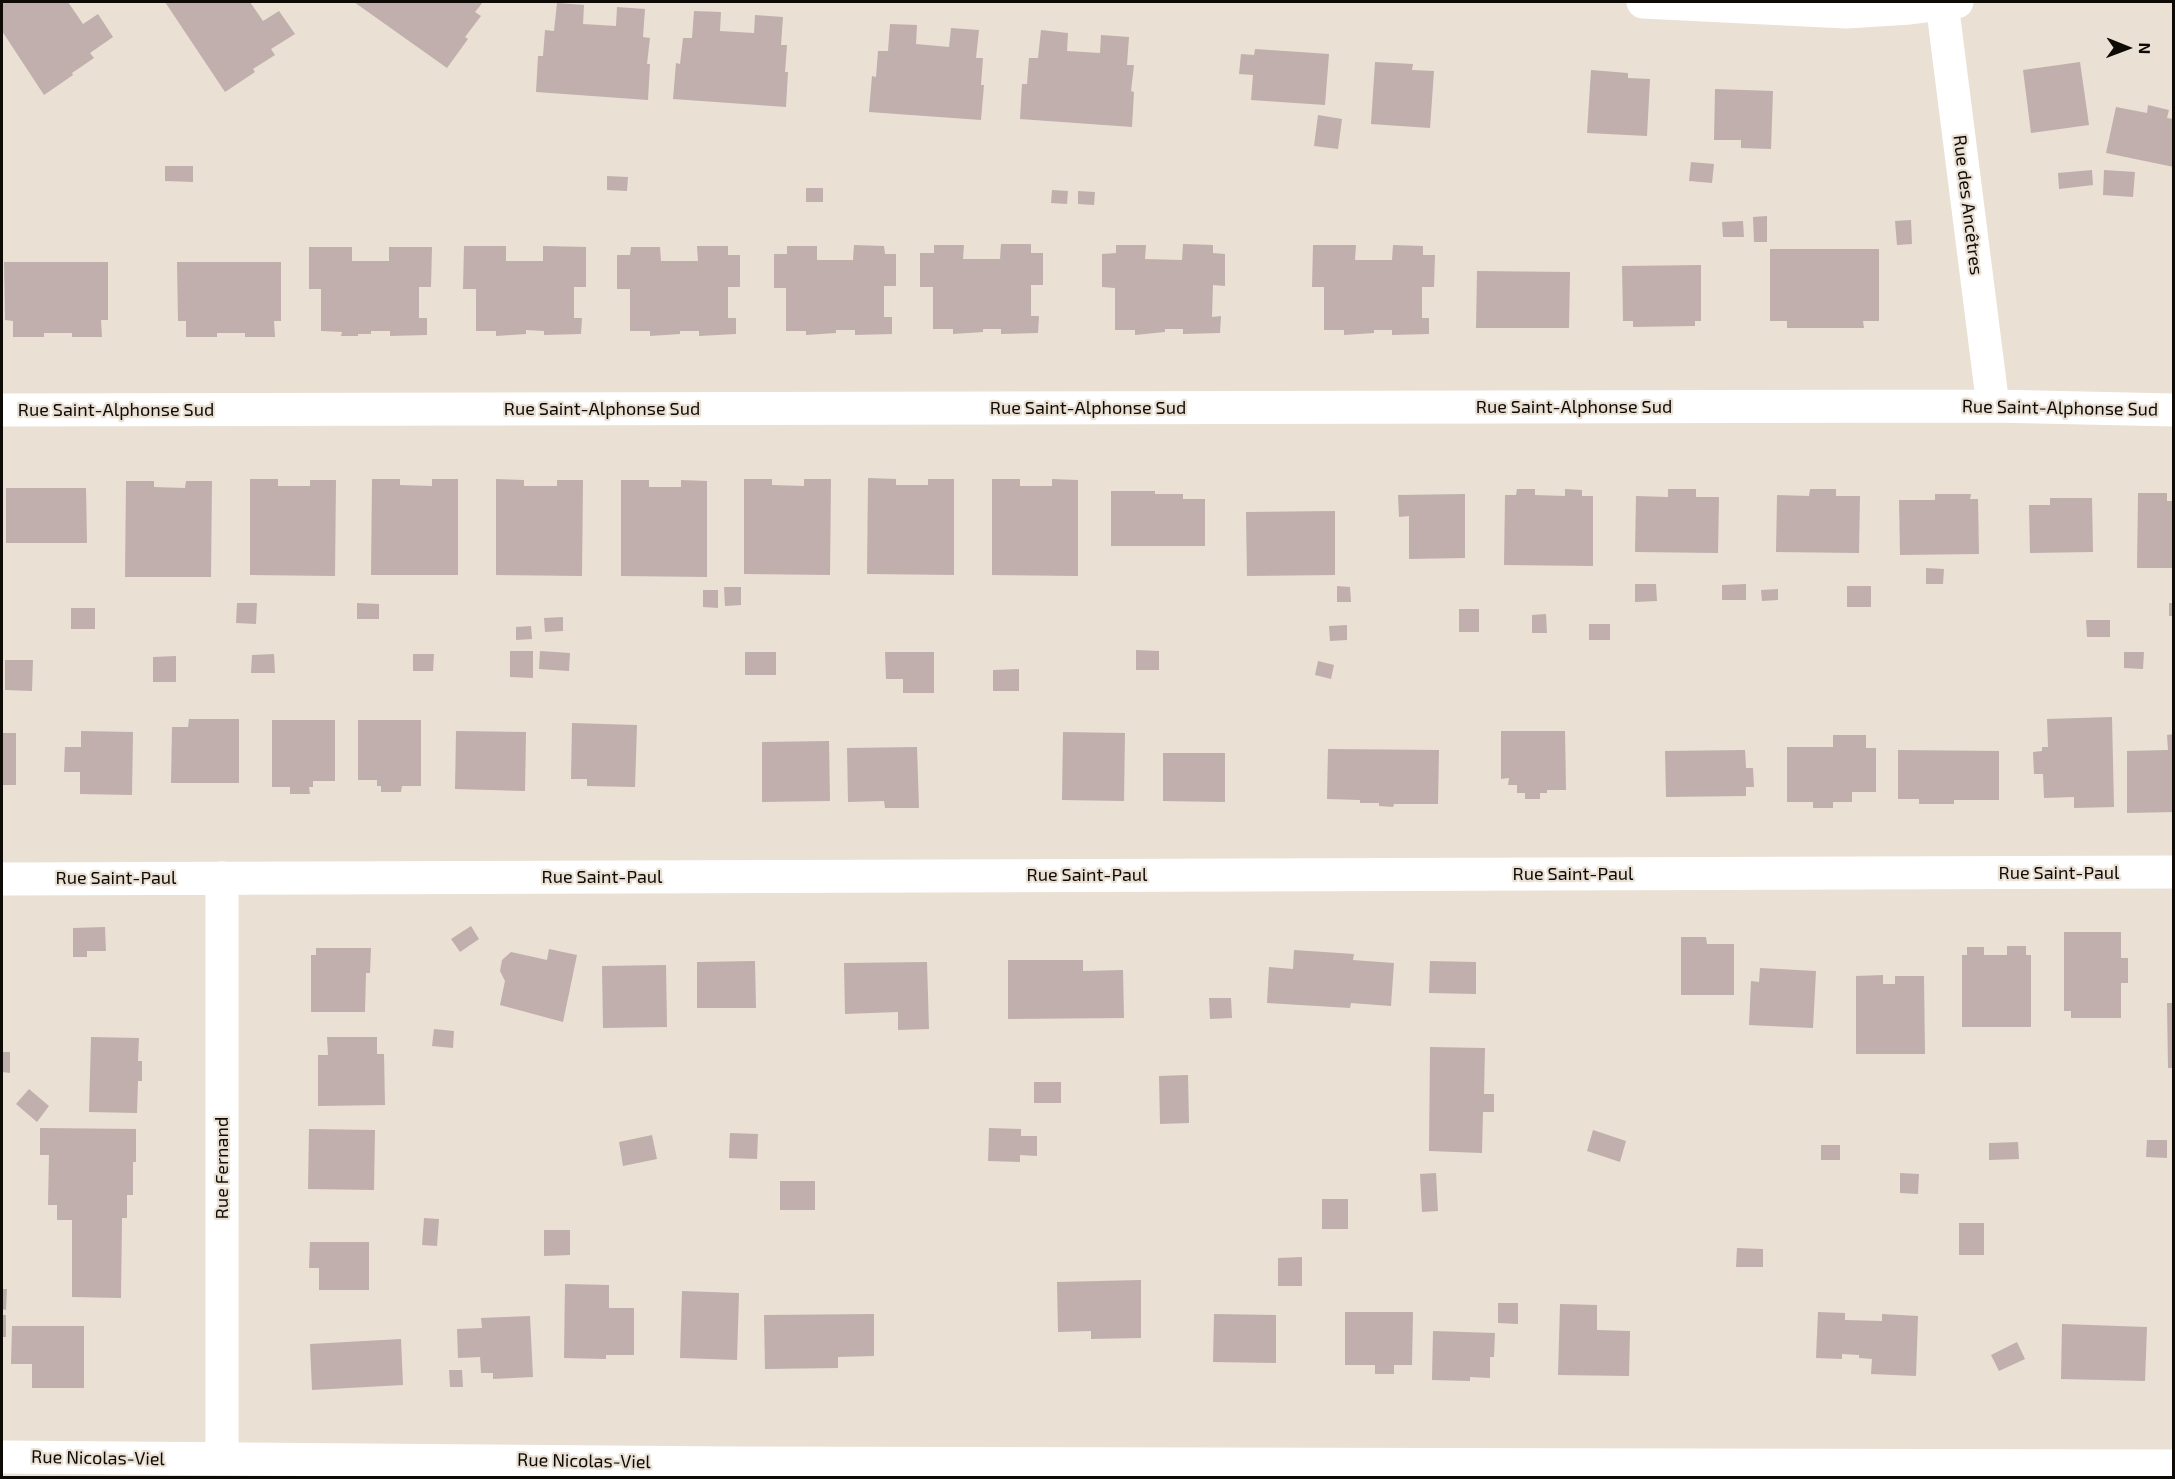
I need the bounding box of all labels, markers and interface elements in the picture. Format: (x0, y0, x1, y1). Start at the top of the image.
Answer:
north arrow (2097, 18, 2157, 78)
text: N (2136, 42, 2155, 54)
street label: Rue des Ancêtres (1949, 134, 1987, 276)
street label: Rue Saint-Alphonse Sud (1962, 395, 2158, 421)
street label: Rue Saint-Alphonse Sud (1476, 396, 1672, 418)
street label: Rue Saint-Alphonse Sud (990, 397, 1186, 419)
street label: Rue Saint-Alphonse Sud (504, 398, 700, 420)
street label: Rue Saint-Alphonse Sud (18, 399, 214, 421)
street label: Rue Saint-Paul (1999, 862, 2119, 884)
street label: Rue Saint-Paul (1513, 863, 1633, 885)
street label: Rue Saint-Paul (1027, 864, 1147, 886)
street label: Rue Saint-Paul (542, 866, 662, 888)
street label: Rue Saint-Paul (56, 867, 176, 889)
street label: Rue Fernand (211, 1117, 233, 1219)
street label: Rue Nicolas-Viel (31, 1446, 165, 1470)
street label: Rue Nicolas-Viel (517, 1449, 651, 1473)

